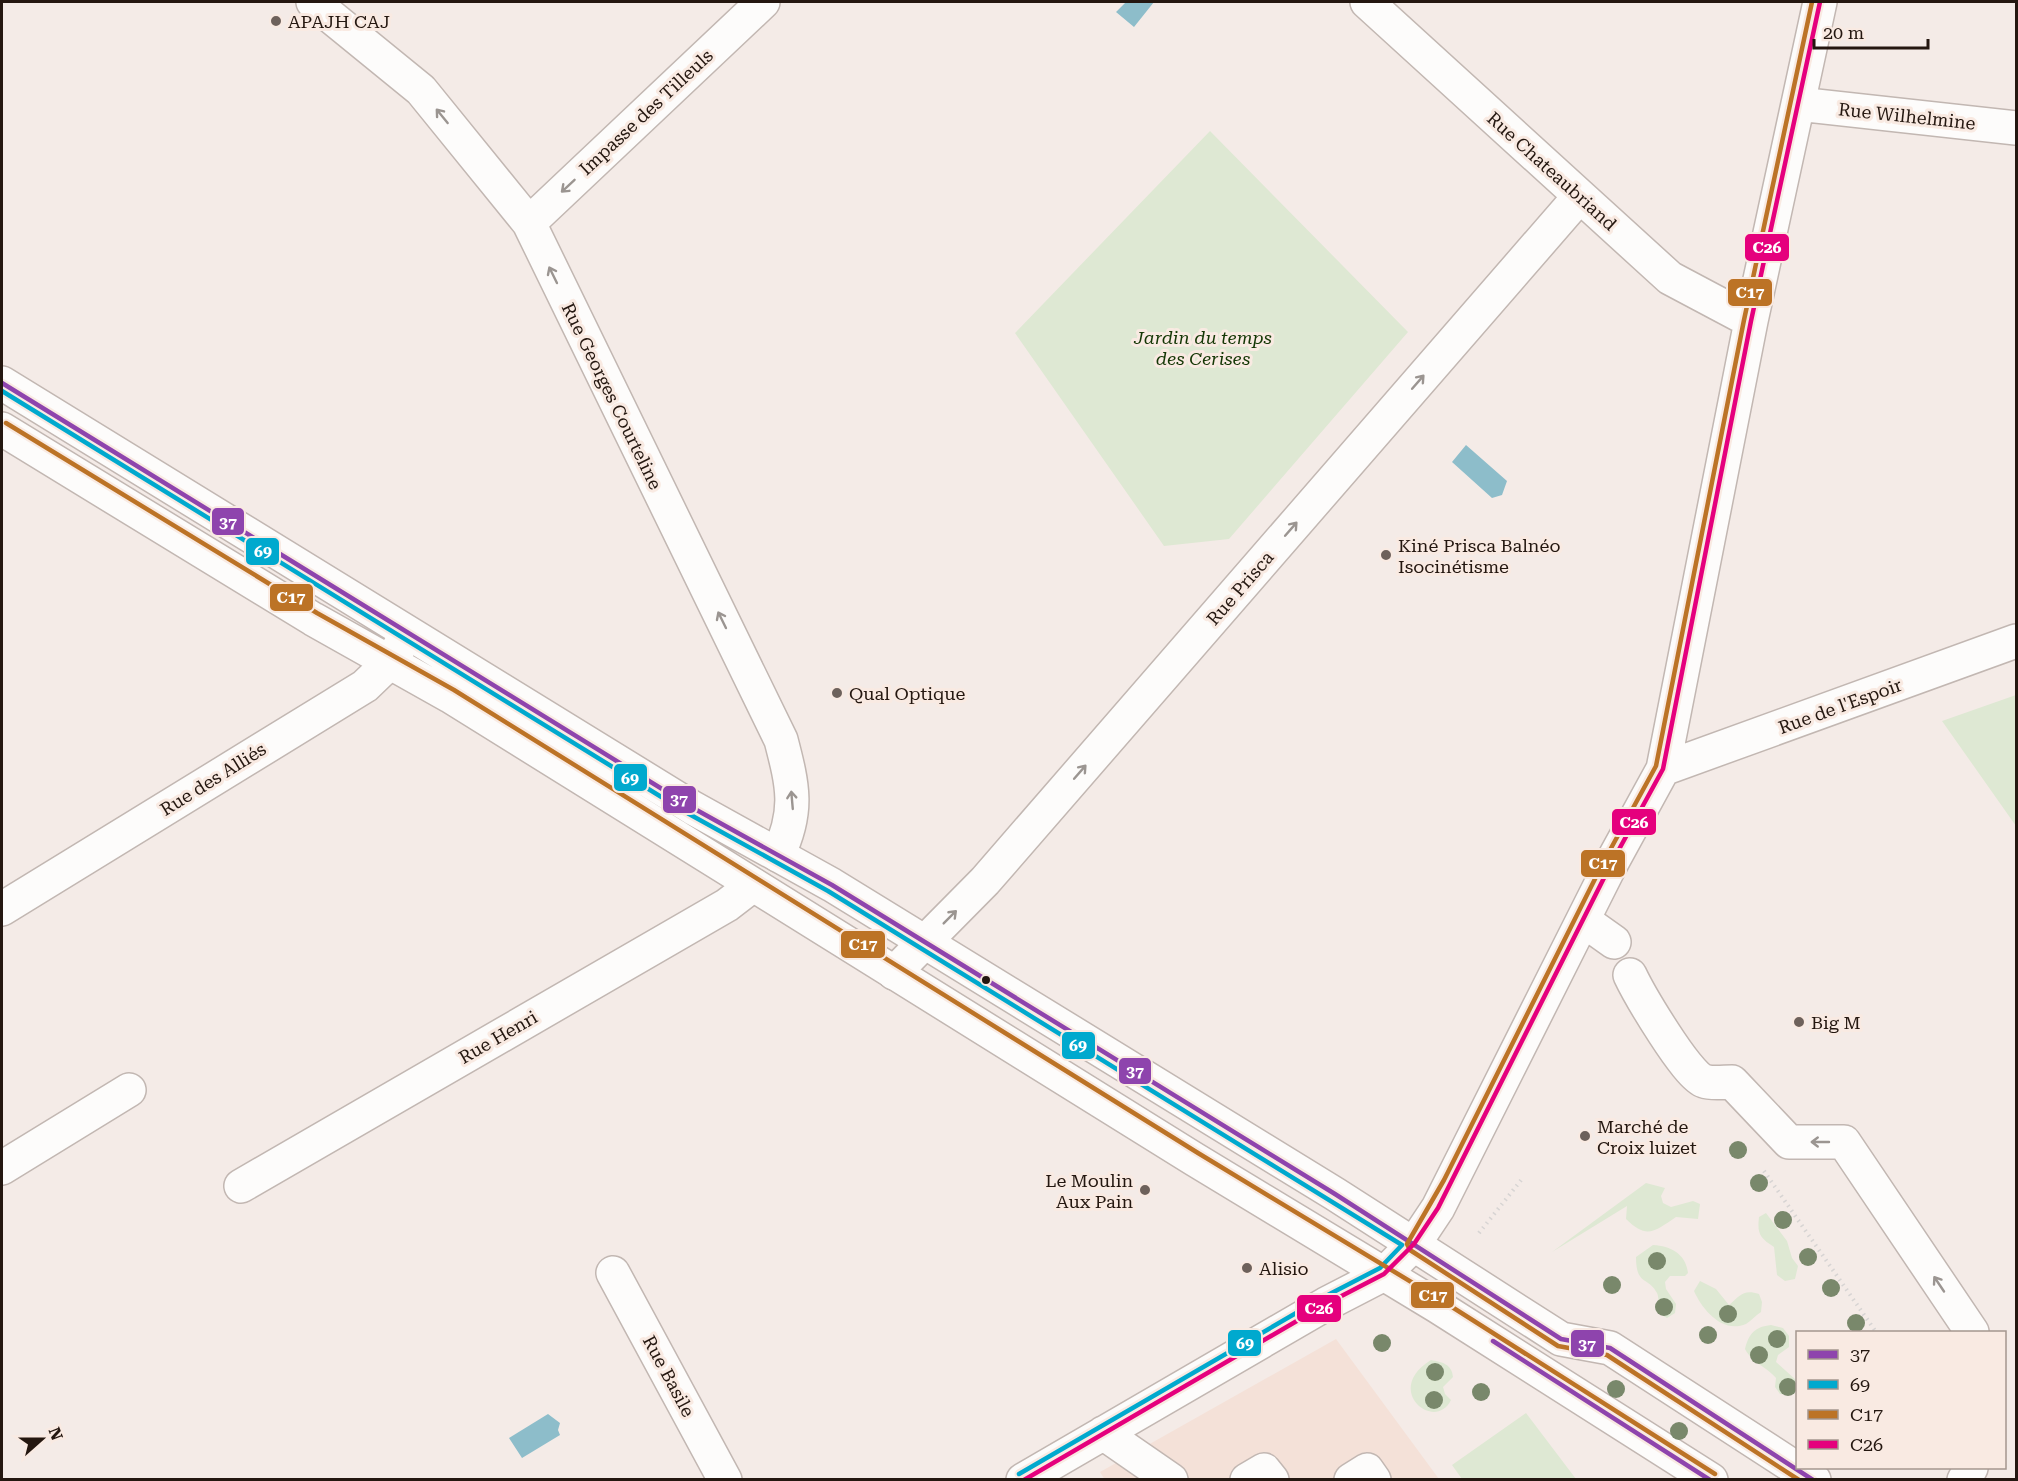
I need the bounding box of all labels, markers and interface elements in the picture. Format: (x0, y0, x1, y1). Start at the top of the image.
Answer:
place label: APAJH CAJ (288, 11, 390, 32)
scale bar (1814, 12, 1928, 50)
marker: APAJH CAJ (269, 14, 283, 28)
text: 20 m (1823, 22, 1864, 43)
street label: Impasse des Tilleuls (575, 45, 717, 179)
street label: Rue Wilhelmine (1837, 98, 1977, 134)
street label: Rue Chateaubriand (1483, 107, 1621, 235)
one-way arrow (435, 109, 449, 124)
one-way arrow (561, 179, 576, 193)
line badge: C26 (1744, 233, 1790, 262)
text: C26 (1752, 238, 1782, 257)
one-way arrow (547, 266, 559, 284)
line badge: C17 (1727, 278, 1773, 307)
text: C17 (1735, 283, 1765, 302)
street label: Rue Georges Courteline (558, 299, 666, 493)
park label: Jardin du temps des Cerises (1133, 327, 1272, 369)
one-way arrow (1411, 375, 1425, 390)
line badge: 37 (211, 507, 245, 536)
text: 37 (219, 513, 237, 532)
one-way arrow (1284, 521, 1297, 537)
place label: Kiné Prisca Balnéo Isocinétisme (1398, 535, 1561, 577)
line badge: 69 (245, 537, 280, 566)
text: 69 (254, 542, 272, 561)
street label: Rue Prisca (1202, 547, 1278, 629)
marker: Kiné Prisca Balnéo Isocinétisme (1379, 548, 1393, 562)
line badge: C17 (269, 583, 314, 612)
text: C17 (276, 588, 306, 607)
one-way arrow (715, 611, 727, 629)
street label: Rue de l'Espoir (1775, 674, 1905, 738)
place label: Qual Optique (849, 683, 966, 704)
marker: Qual Optique (830, 686, 844, 700)
street label: Rue des Alliés (156, 738, 270, 820)
line badge: 69 (613, 763, 648, 792)
one-way arrow (1073, 764, 1087, 779)
text: 69 (621, 769, 639, 788)
line badge: 37 (662, 785, 697, 814)
text: 37 (670, 790, 688, 809)
one-way arrow (786, 790, 797, 810)
line badge: C26 (1611, 808, 1657, 836)
text: C26 (1619, 813, 1649, 832)
line badge: C17 (1580, 849, 1626, 878)
text: C17 (1588, 854, 1618, 873)
one-way arrow (943, 909, 957, 924)
line badge: C17 (840, 930, 886, 959)
text: C17 (848, 935, 878, 954)
unlabelled marker (980, 974, 992, 986)
street label: Rue Henri (455, 1006, 541, 1068)
place label: Big M (1811, 1012, 1861, 1033)
marker: Big M (1792, 1015, 1806, 1029)
line badge: 69 (1061, 1031, 1096, 1060)
text: 69 (1069, 1036, 1087, 1055)
line badge: 37 (1118, 1057, 1152, 1085)
text: 37 (1126, 1062, 1144, 1081)
place label: Marché de Croix luizet (1597, 1116, 1697, 1158)
marker: Marché de Croix luizet (1578, 1129, 1592, 1143)
one-way arrow (1810, 1136, 1830, 1148)
place label: Le Moulin Aux Pain (1045, 1170, 1133, 1212)
marker: Le Moulin Aux Pain (1138, 1183, 1152, 1197)
place label: Alisio (1259, 1258, 1309, 1279)
marker: Alisio (1240, 1261, 1254, 1275)
one-way arrow (1933, 1276, 1945, 1293)
line badge: C17 (1410, 1281, 1455, 1309)
text: C17 (1418, 1286, 1448, 1305)
line badge: C26 (1296, 1294, 1342, 1323)
text: C26 (1304, 1299, 1334, 1318)
line badge: 69 (1227, 1329, 1262, 1357)
line badge: 37 (1570, 1329, 1605, 1358)
legend (1796, 1331, 2006, 1469)
street label: Rue Basile (639, 1332, 699, 1420)
text: 69 (1236, 1334, 1254, 1353)
text: 37 (1578, 1335, 1596, 1354)
text: 37 (1850, 1344, 1870, 1365)
text: 69 (1850, 1374, 1870, 1395)
text: C17 (1850, 1404, 1883, 1425)
north arrow (12, 1409, 72, 1469)
text: N (44, 1425, 67, 1443)
text: C26 (1850, 1434, 1883, 1455)

